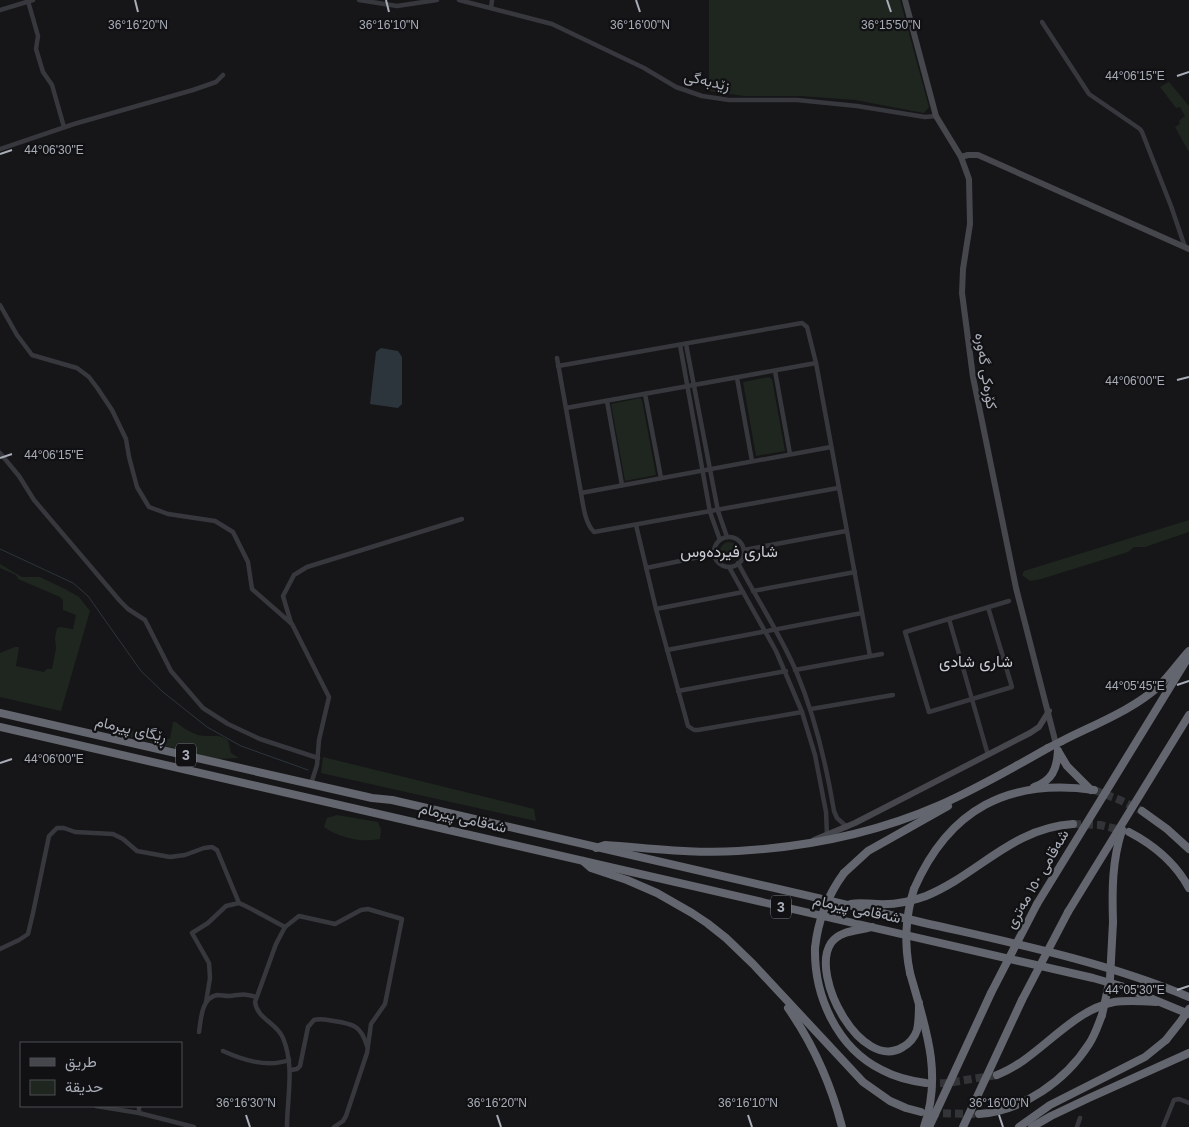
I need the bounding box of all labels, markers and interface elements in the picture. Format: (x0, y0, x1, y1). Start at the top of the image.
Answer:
text: 36°16'20"N (108, 18, 168, 32)
text: 36°16'10"N (359, 18, 419, 32)
text: 36°16'00"N (610, 18, 670, 32)
text: 36°15'50"N (861, 18, 921, 32)
street label: زێدبەگی (682, 67, 732, 96)
text: 44°06'15"E (1105, 69, 1165, 83)
text: 44°06'30"E (24, 143, 84, 157)
street label: کۆرەکی گەورە (970, 332, 1001, 411)
text: 44°06'00"E (1105, 374, 1165, 388)
text: 44°06'15"E (24, 448, 84, 462)
district label: شاری فیردەوس (680, 543, 778, 562)
district label: شاری شادی (939, 653, 1013, 672)
text: 44°05'45"E (1105, 679, 1165, 693)
street label: ڕێگای پیرمام (93, 712, 168, 749)
road number: 3 (176, 744, 196, 766)
text: 44°06'00"E (24, 752, 84, 766)
street label: شەقامی پیرمام (417, 799, 509, 838)
street label: شەقامی ١٥٠ مەتری (1001, 826, 1074, 932)
street label: شەقامی پیرمام (811, 891, 903, 928)
road number: 3 (771, 896, 791, 919)
text: 44°05'30"E (1105, 983, 1165, 997)
legend (20, 1042, 182, 1107)
text: طريق (65, 1053, 97, 1072)
text: حديقة (65, 1078, 103, 1096)
text: 36°16'30"N (216, 1096, 276, 1110)
text: 36°16'20"N (467, 1096, 527, 1110)
text: 36°16'10"N (718, 1096, 778, 1110)
text: 36°16'00"N (969, 1096, 1029, 1110)

